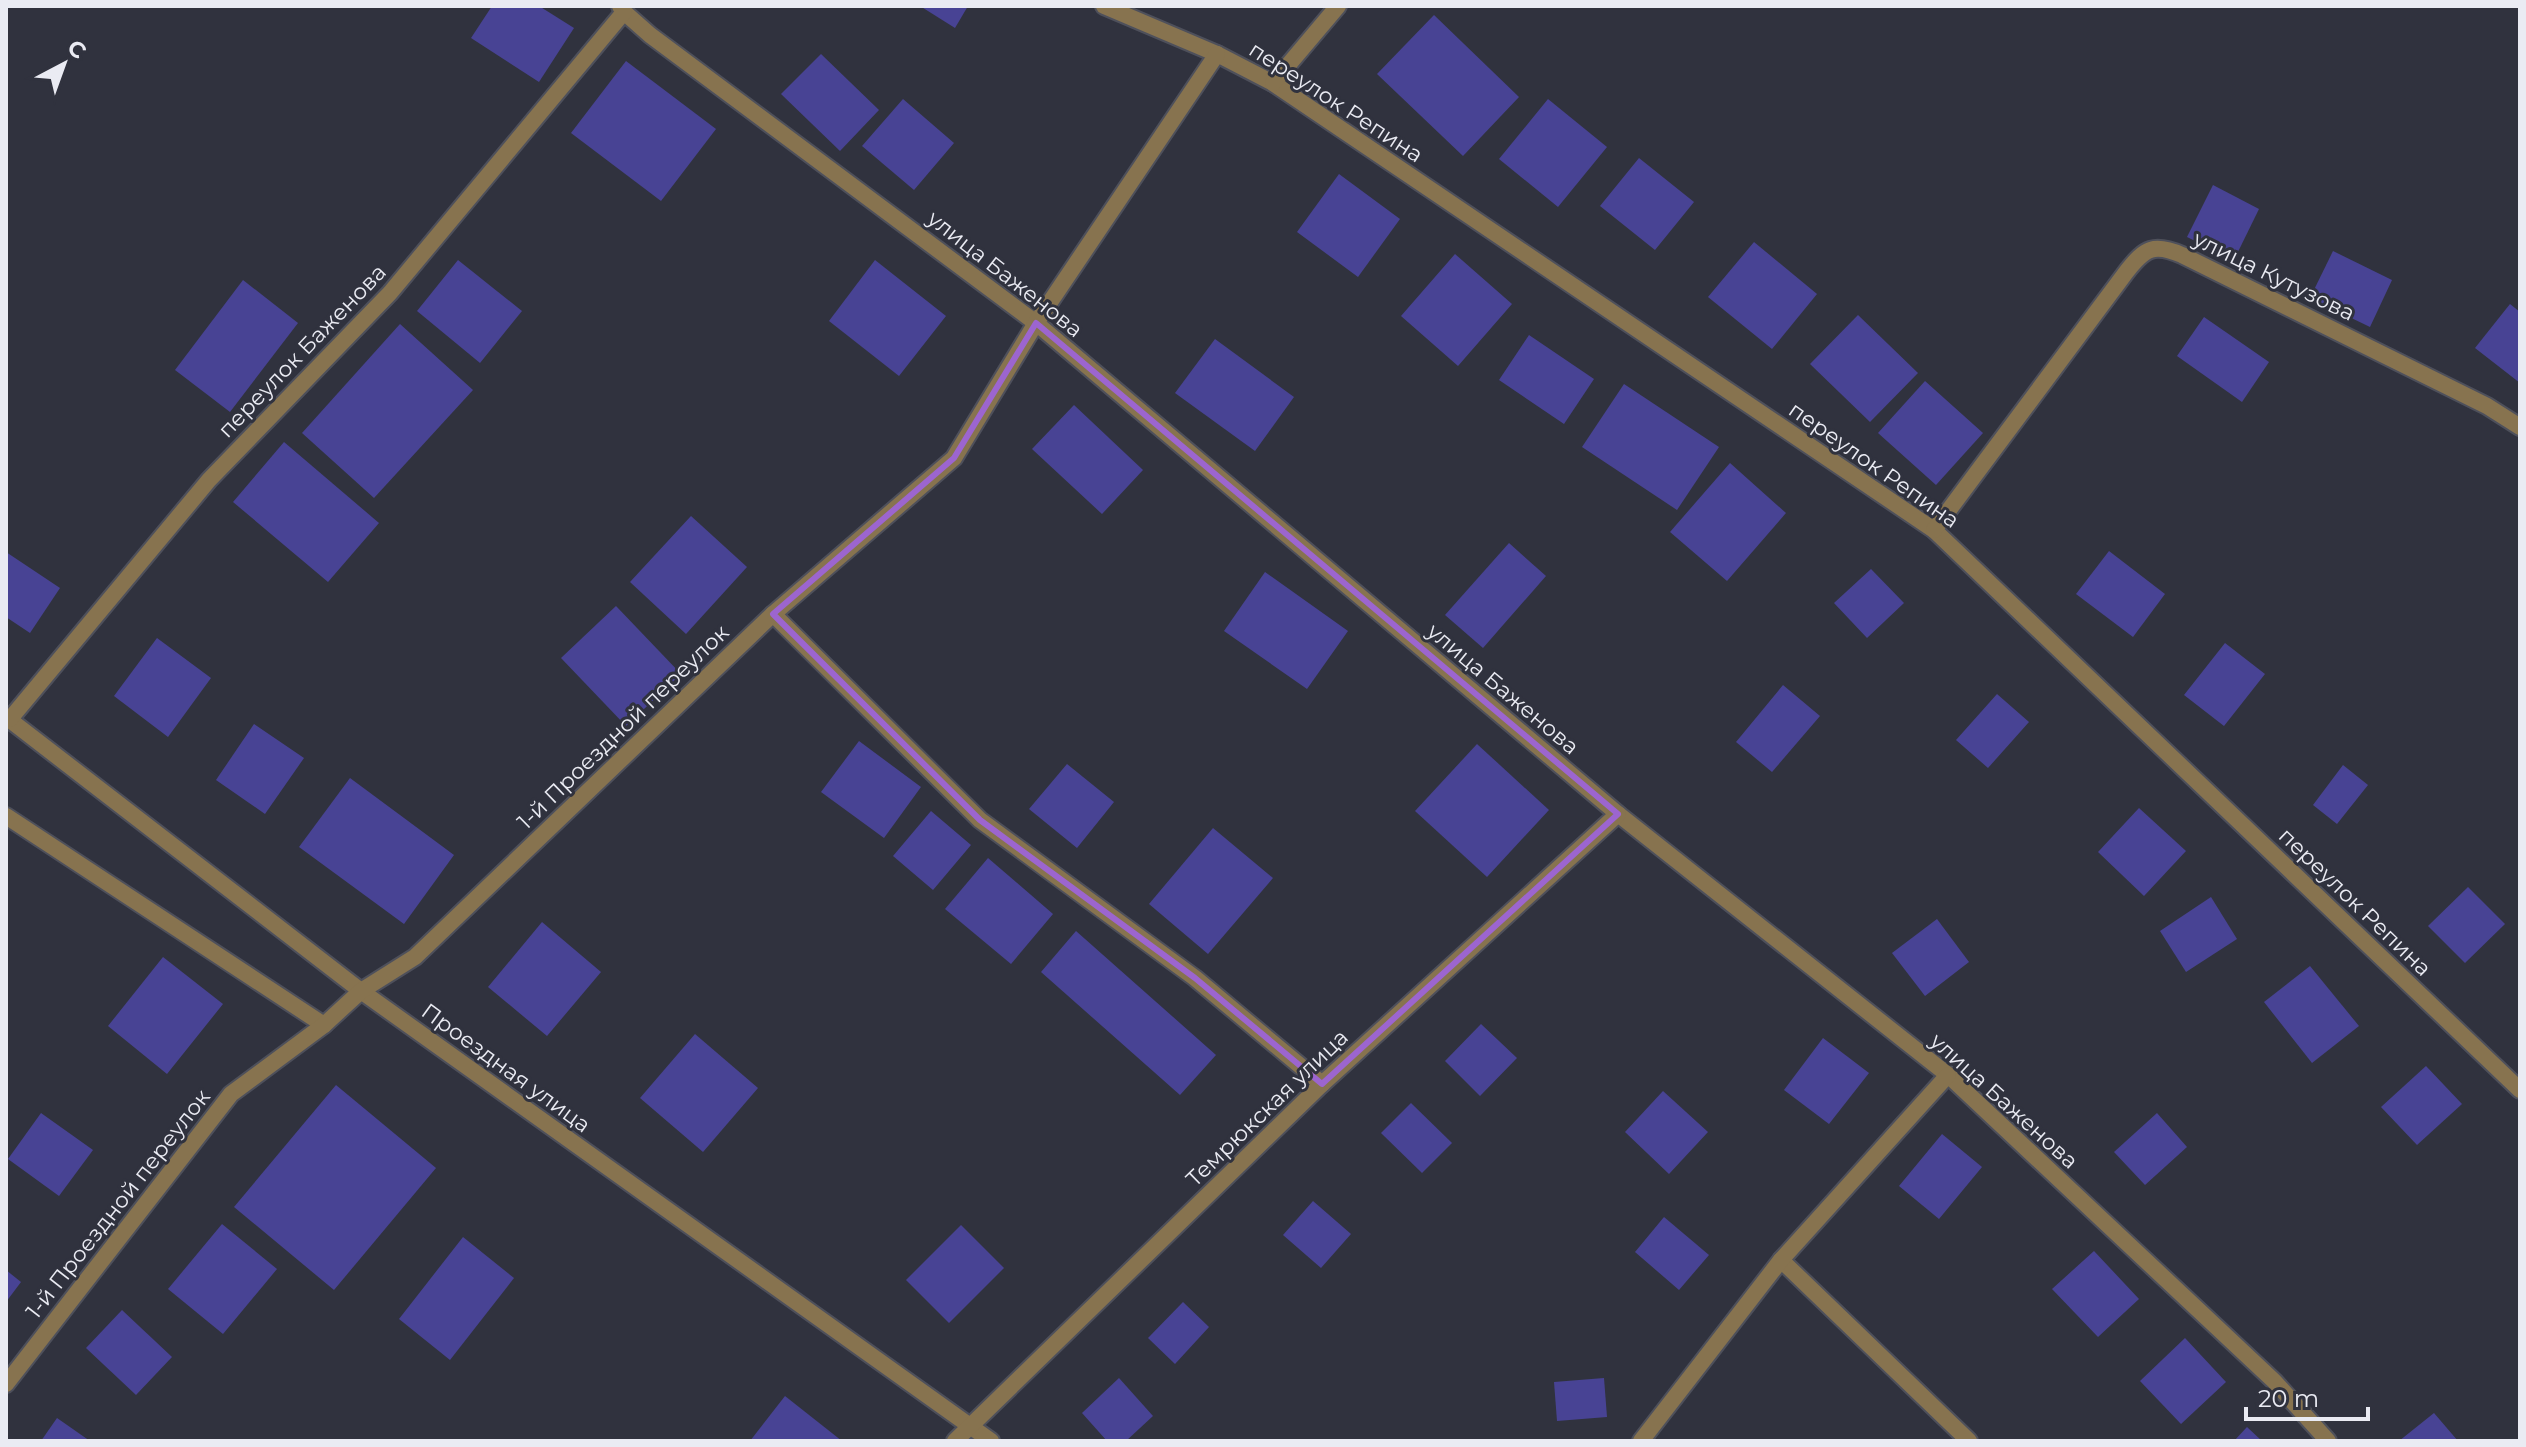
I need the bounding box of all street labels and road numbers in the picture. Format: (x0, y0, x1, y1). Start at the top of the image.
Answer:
street label: переулок Репина (1244, 36, 1428, 168)
street label: улица Баженова (921, 204, 1088, 343)
street label: улица Кутузова (2188, 225, 2359, 327)
street label: переулок Баженова (212, 259, 392, 443)
street label: переулок Репина (1784, 396, 1964, 534)
street label: улица Баженова (1421, 617, 1584, 760)
street label: 1-й Проездной переулок (512, 619, 734, 835)
street label: переулок Репина (2273, 822, 2437, 982)
street label: Проездная улица (416, 998, 596, 1138)
street label: Темрюкская улица (1180, 1024, 1354, 1192)
street label: улица Баженова (1924, 1027, 2084, 1174)
street label: 1-й Проездной переулок (20, 1084, 216, 1324)

